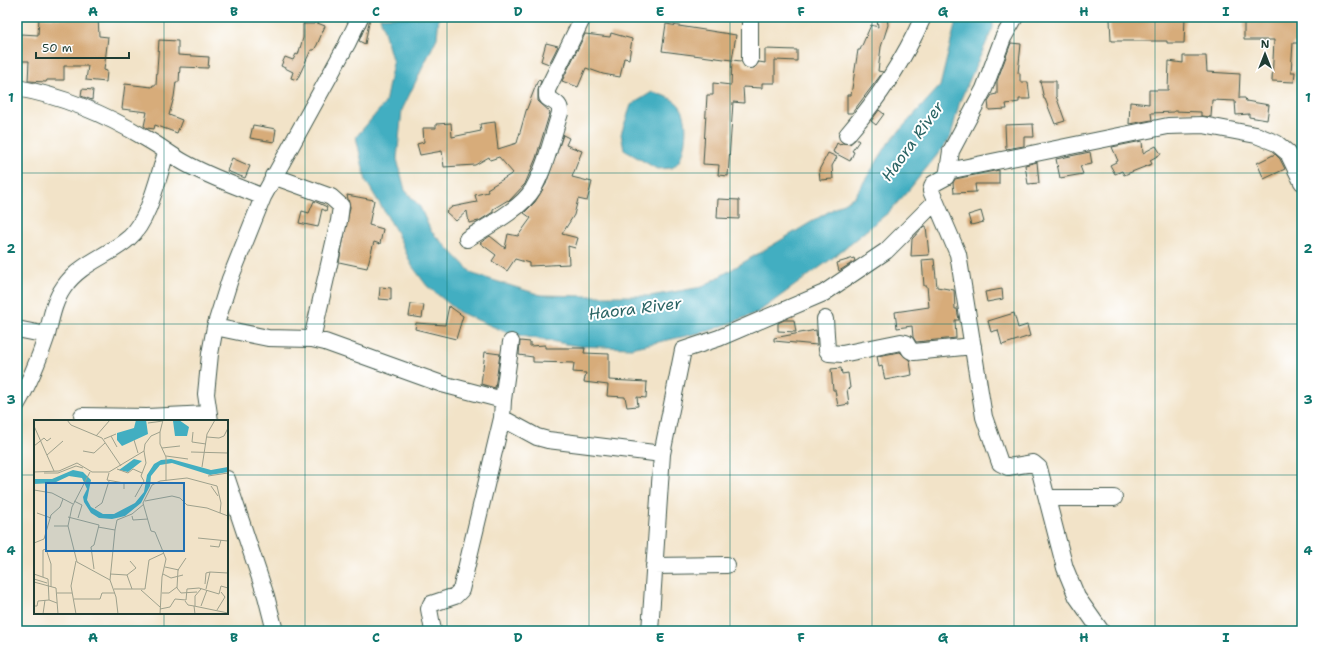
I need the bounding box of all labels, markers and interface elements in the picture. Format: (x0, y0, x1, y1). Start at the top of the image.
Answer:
text: A (88, 3, 98, 20)
text: B (230, 3, 238, 20)
text: C (372, 3, 380, 20)
text: D (513, 3, 523, 20)
text: E (656, 3, 665, 20)
text: F (797, 3, 805, 20)
text: G (938, 3, 949, 20)
text: H (1079, 3, 1089, 20)
text: I (1222, 3, 1230, 20)
scale bar (36, 34, 129, 60)
north arrow (1245, 34, 1285, 74)
text: N (1261, 37, 1270, 52)
text: 50 m (42, 40, 72, 56)
text: 1 (8, 89, 14, 106)
text: 1 (1305, 89, 1311, 106)
water label: Haora River (876, 97, 949, 185)
text: 2 (6, 240, 16, 257)
text: 2 (1303, 240, 1313, 257)
water label: Haora River (587, 292, 683, 325)
text: 3 (6, 391, 16, 408)
text: 3 (1303, 391, 1313, 408)
inset map (34, 420, 228, 614)
text: 4 (6, 542, 16, 559)
text: 4 (1303, 542, 1313, 559)
text: A (88, 629, 98, 646)
text: B (230, 629, 238, 646)
text: C (372, 629, 380, 646)
text: D (513, 629, 523, 646)
text: E (656, 629, 665, 646)
text: F (797, 629, 805, 646)
text: G (938, 629, 949, 646)
text: H (1079, 629, 1089, 646)
text: I (1222, 629, 1230, 646)

